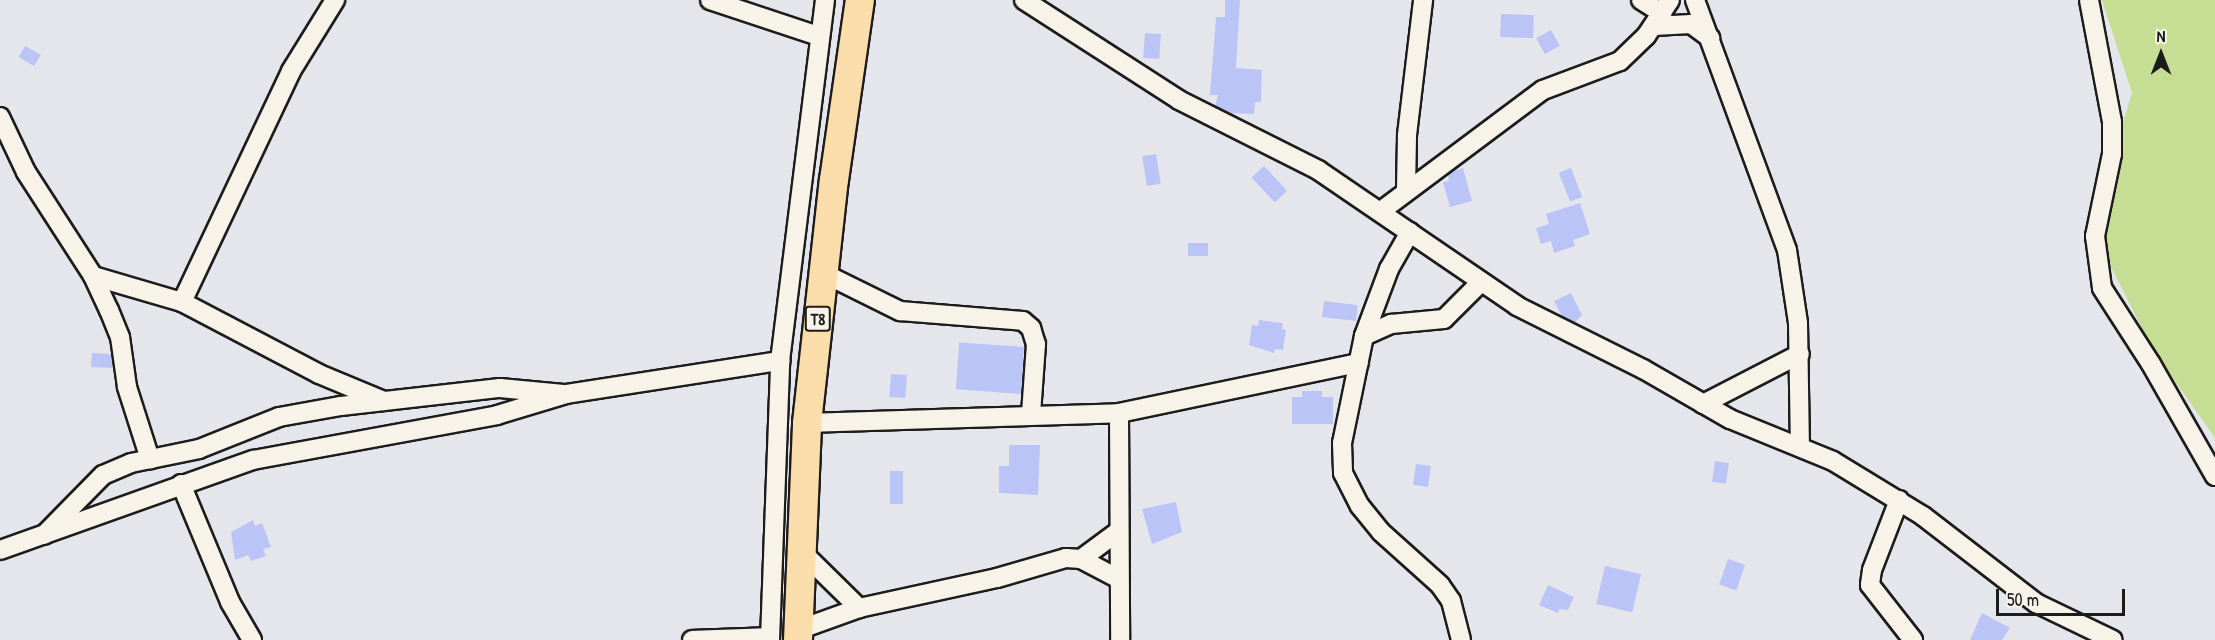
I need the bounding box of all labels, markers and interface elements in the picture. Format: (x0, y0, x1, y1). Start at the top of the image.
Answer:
north arrow (2131, 24, 2191, 84)
text: N (2157, 25, 2165, 47)
road number: T8 (804, 306, 832, 332)
scale bar (1999, 577, 2128, 615)
text: 50 m (2007, 587, 2039, 612)

